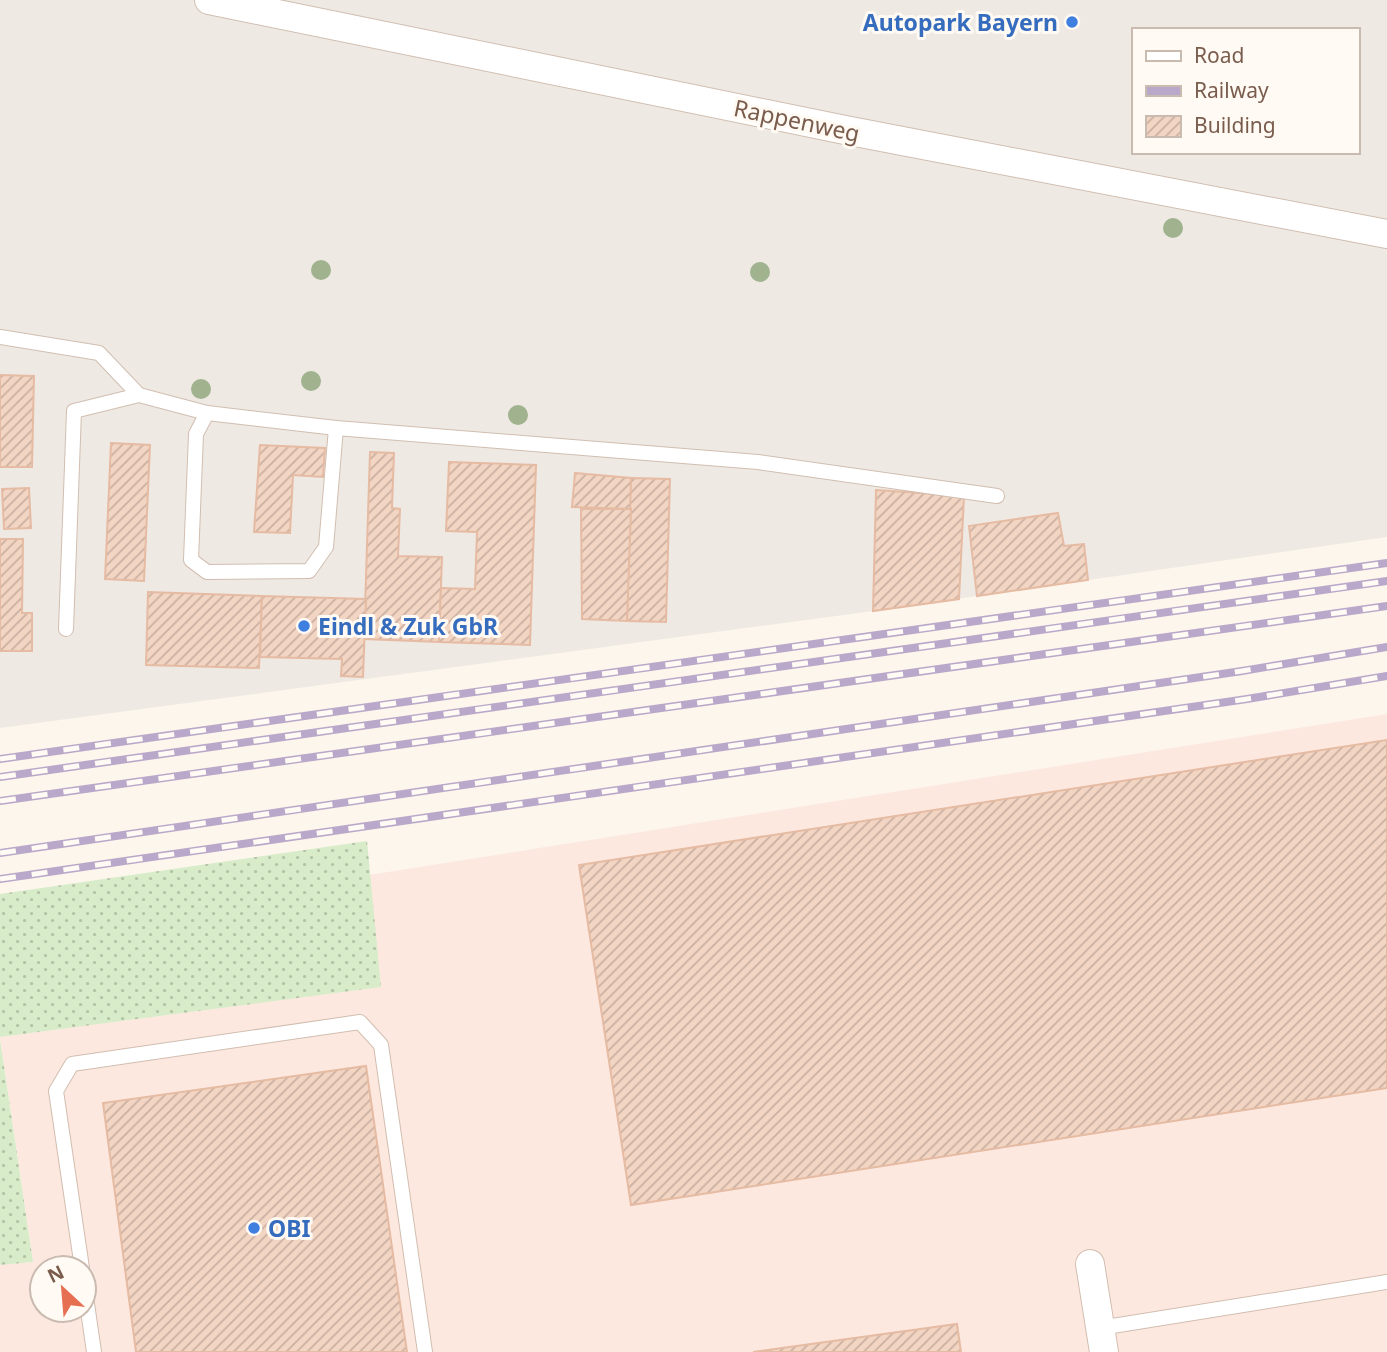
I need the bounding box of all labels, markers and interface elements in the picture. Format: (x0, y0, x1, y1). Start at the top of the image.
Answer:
place label: Autopark Bayern (863, 6, 1058, 38)
marker: Autopark Bayern (1064, 14, 1080, 30)
legend (1132, 28, 1359, 154)
text: Road (1194, 41, 1244, 69)
text: Railway (1194, 76, 1269, 104)
street label: Rappenweg (731, 91, 863, 149)
text: Building (1194, 111, 1276, 139)
place label: Eindl & Zuk GbR (318, 610, 499, 642)
marker: Eindl & Zuk GbR (296, 618, 312, 634)
place label: OBI (268, 1212, 310, 1244)
marker: OBI (246, 1220, 262, 1236)
north arrow (28, 1254, 98, 1324)
text: N (43, 1259, 68, 1289)

